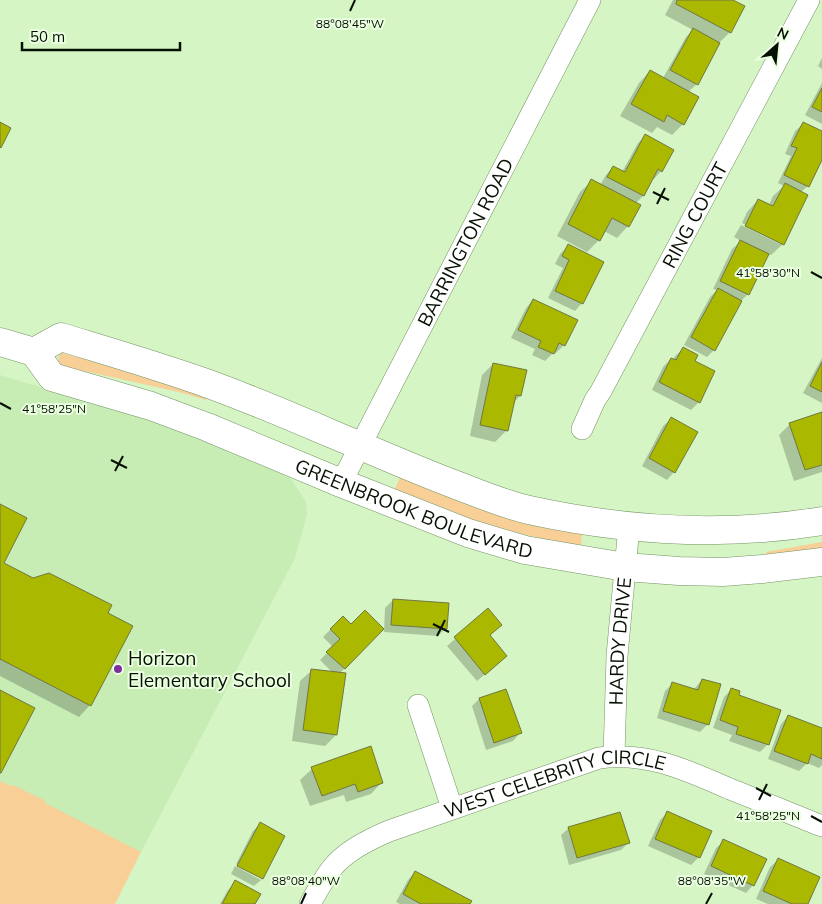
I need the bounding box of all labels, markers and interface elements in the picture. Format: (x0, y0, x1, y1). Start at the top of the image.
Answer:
text: 88°08'45"W (316, 16, 384, 31)
scale bar (22, 20, 180, 52)
north arrow (752, 20, 802, 70)
text: N (774, 23, 792, 44)
text: 50 m (30, 27, 65, 46)
street label: BARRINGTON ROAD (412, 154, 518, 330)
street label: RING COURT (657, 157, 733, 272)
text: 41°58'30"N (736, 265, 800, 280)
text: 41°58'25"N (22, 401, 86, 416)
street label: GREENBROOK BOULEVARD (291, 453, 535, 563)
street label: HARDY DRIVE (604, 576, 636, 706)
place label: Horizon Elementary School (128, 646, 291, 692)
marker: Horizon Elementary School (112, 663, 124, 675)
street label: WEST CELEBRITY CIRCLE (441, 745, 669, 823)
text: 41°58'25"N (736, 808, 800, 823)
text: 88°08'40"W (272, 873, 340, 888)
text: 88°08'35"W (678, 873, 746, 888)

